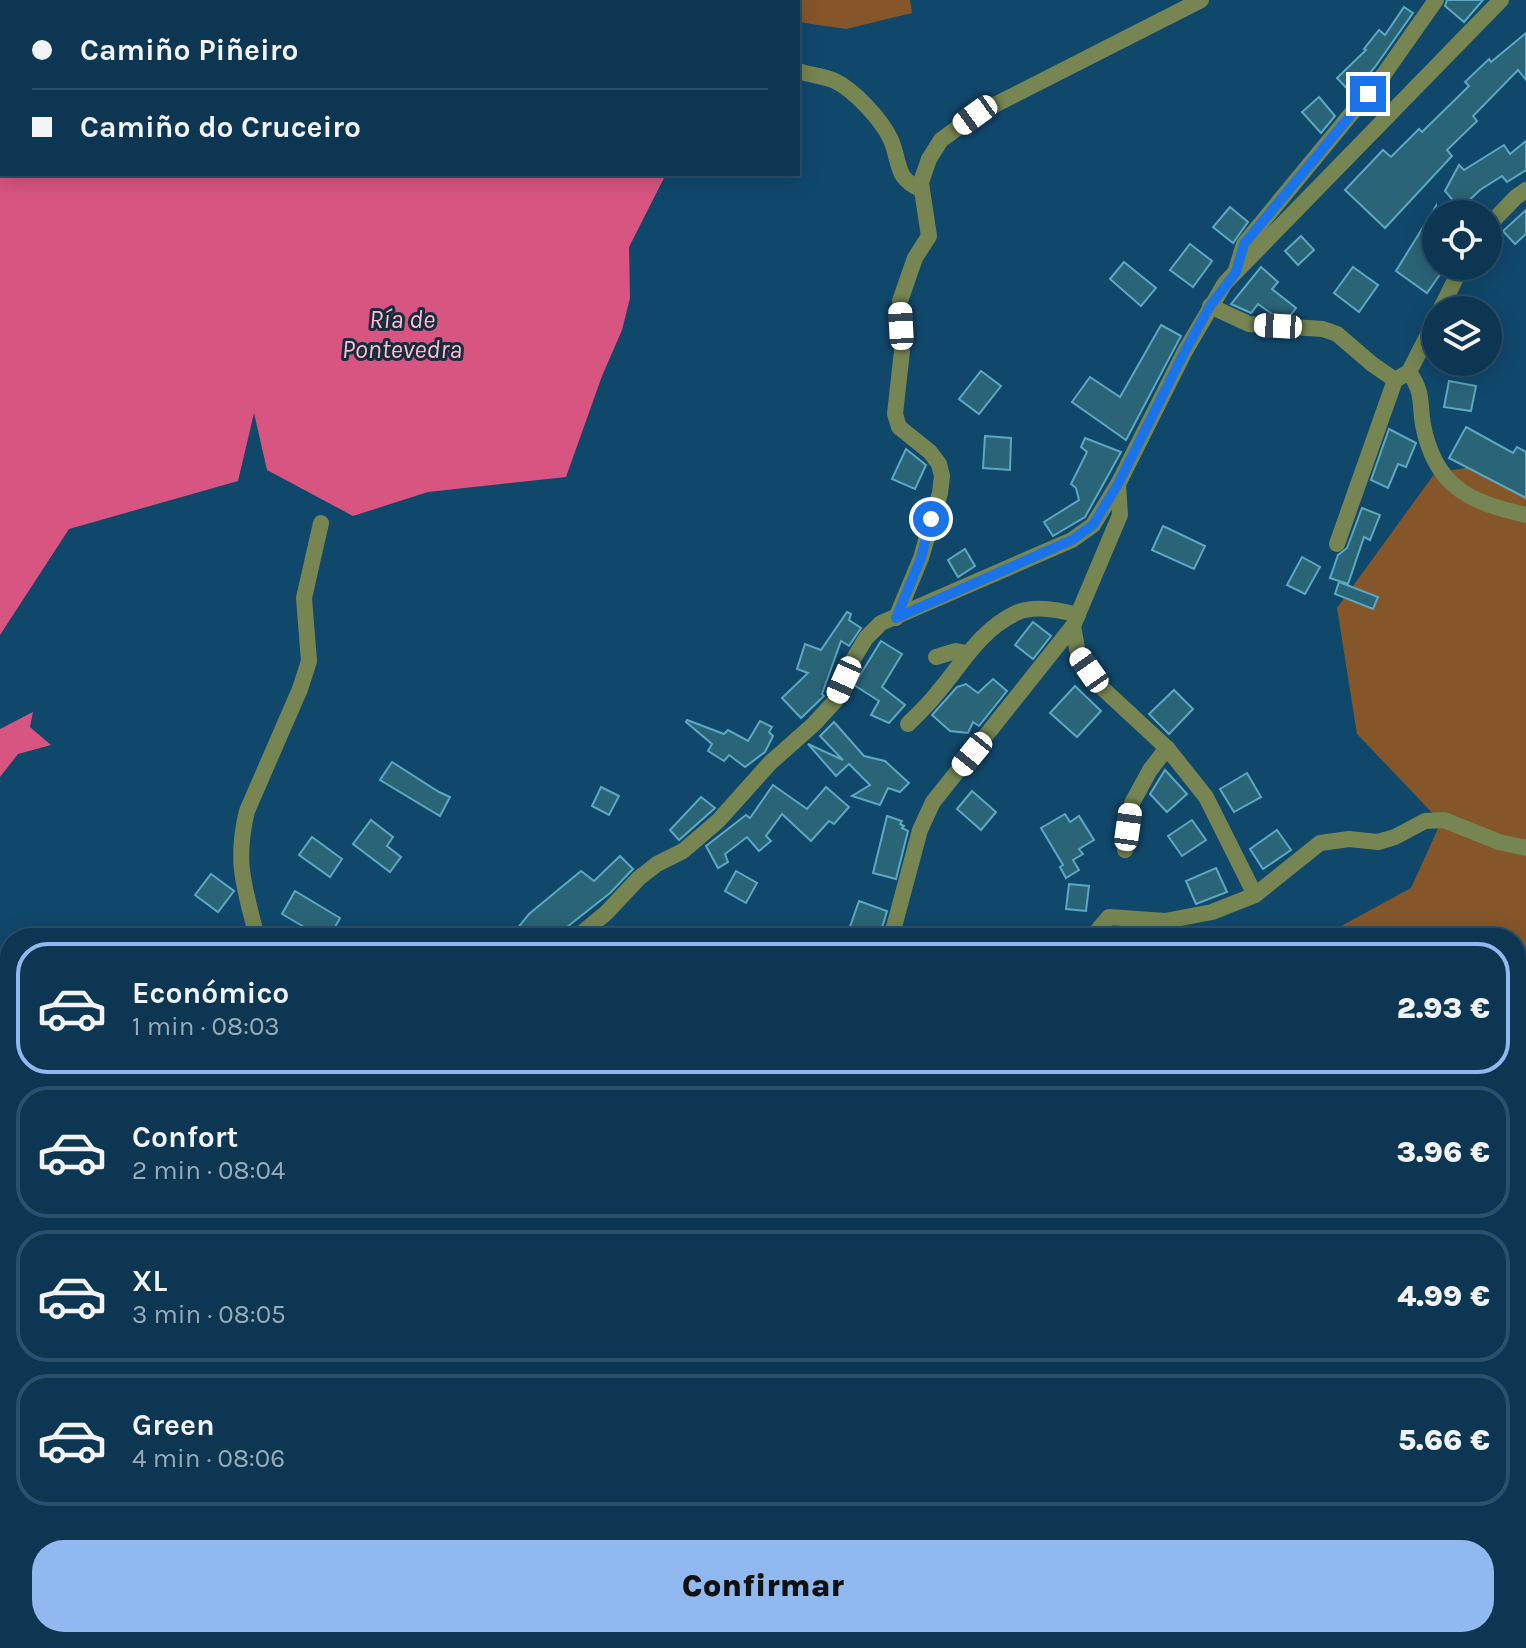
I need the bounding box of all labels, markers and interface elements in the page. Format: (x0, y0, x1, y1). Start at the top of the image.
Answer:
text: Camiño Piñeiro (80, 32, 299, 68)
route end (1350, 76, 1386, 112)
car (949, 91, 1001, 139)
text: Camiño do Cruceiro (80, 109, 361, 145)
map controls (1422, 200, 1502, 376)
button: locate (1422, 200, 1502, 280)
button: layers (1422, 296, 1502, 376)
car (888, 301, 914, 351)
water label: Ría de Pontevedra (342, 304, 462, 365)
car (1253, 313, 1303, 339)
route start (913, 501, 949, 537)
car (1065, 643, 1113, 697)
car (823, 653, 865, 707)
car (948, 728, 996, 780)
car (1113, 802, 1143, 852)
icon: car (36, 972, 108, 1044)
text: Económico (132, 975, 289, 1011)
text: 2.93 € (1397, 990, 1490, 1026)
text: 1 min · 08:03 (132, 1011, 280, 1042)
icon: car (36, 1116, 108, 1188)
text: Confort (132, 1119, 238, 1155)
text: 3.96 € (1396, 1134, 1490, 1170)
text: 2 min · 08:04 (132, 1155, 285, 1186)
icon: car (36, 1260, 108, 1332)
text: XL (132, 1263, 167, 1299)
text: 4.99 € (1397, 1278, 1490, 1314)
text: 3 min · 08:05 (132, 1299, 286, 1330)
icon: car (36, 1404, 108, 1476)
text: Green (132, 1407, 215, 1443)
text: 5.66 € (1398, 1422, 1490, 1458)
text: 4 min · 08:06 (132, 1443, 285, 1474)
button: Confirmar (32, 1540, 1494, 1632)

